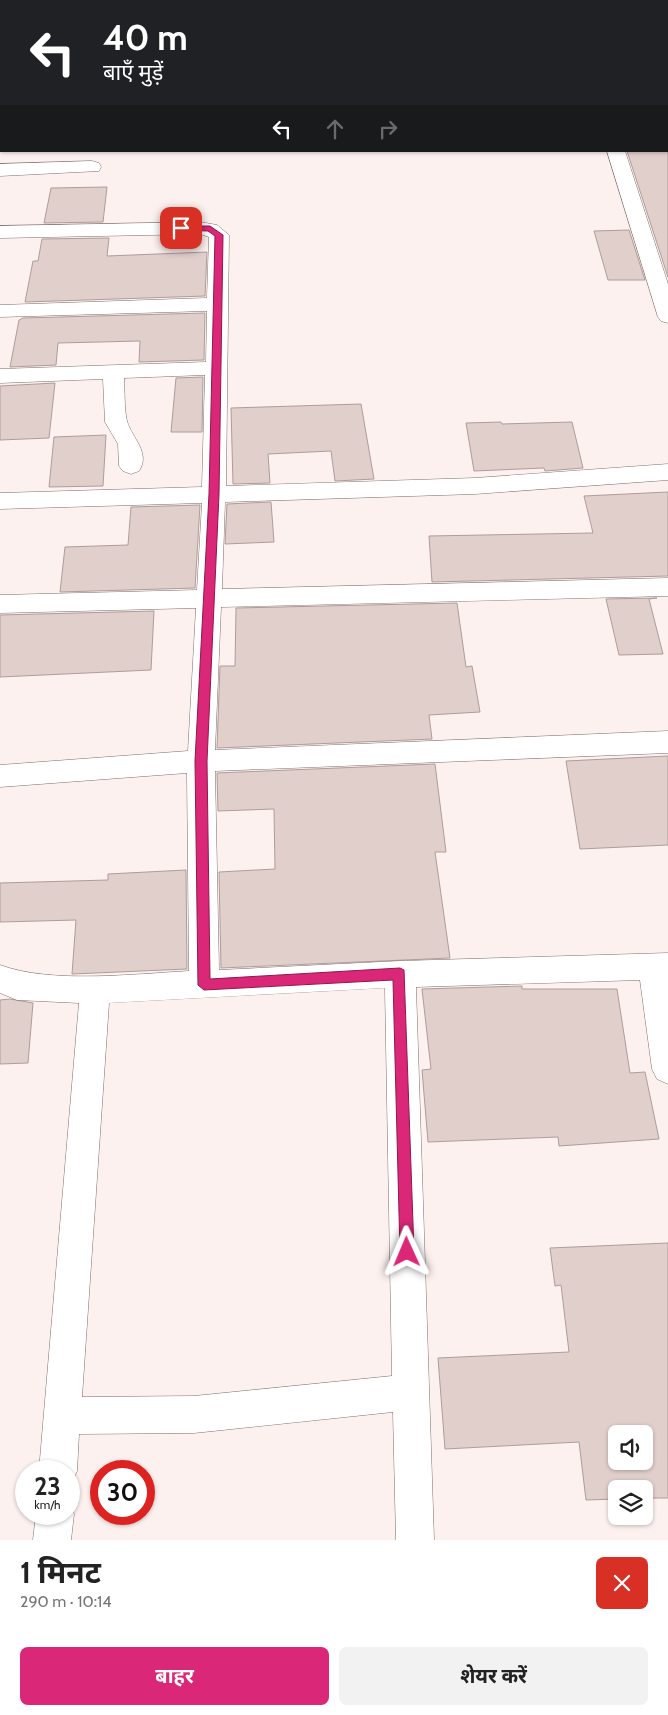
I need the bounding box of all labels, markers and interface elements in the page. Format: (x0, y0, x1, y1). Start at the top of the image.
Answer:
text: 40 m (103, 16, 188, 59)
icon: left (20, 20, 85, 85)
text: बाएँ मुड़ें (103, 59, 163, 86)
icon: left (268, 115, 296, 143)
icon: ahead (321, 115, 349, 143)
icon: right (374, 115, 402, 143)
pin (160, 207, 202, 249)
icon: arrive (167, 214, 195, 242)
position arrow (380, 1225, 432, 1277)
map controls (608, 1425, 653, 1525)
button: sound (608, 1425, 653, 1470)
speed limit sign: 30 (90, 1460, 155, 1525)
text: 23 (34, 1471, 61, 1501)
button: layers (608, 1480, 653, 1525)
text: km/h (34, 1497, 61, 1512)
text: 1 मिनट (20, 1554, 101, 1591)
button: close (596, 1557, 648, 1609)
text: 290 m · 10:14 (20, 1592, 111, 1611)
button: बाहर (20, 1647, 329, 1705)
button: शेयर करें (339, 1647, 648, 1705)

